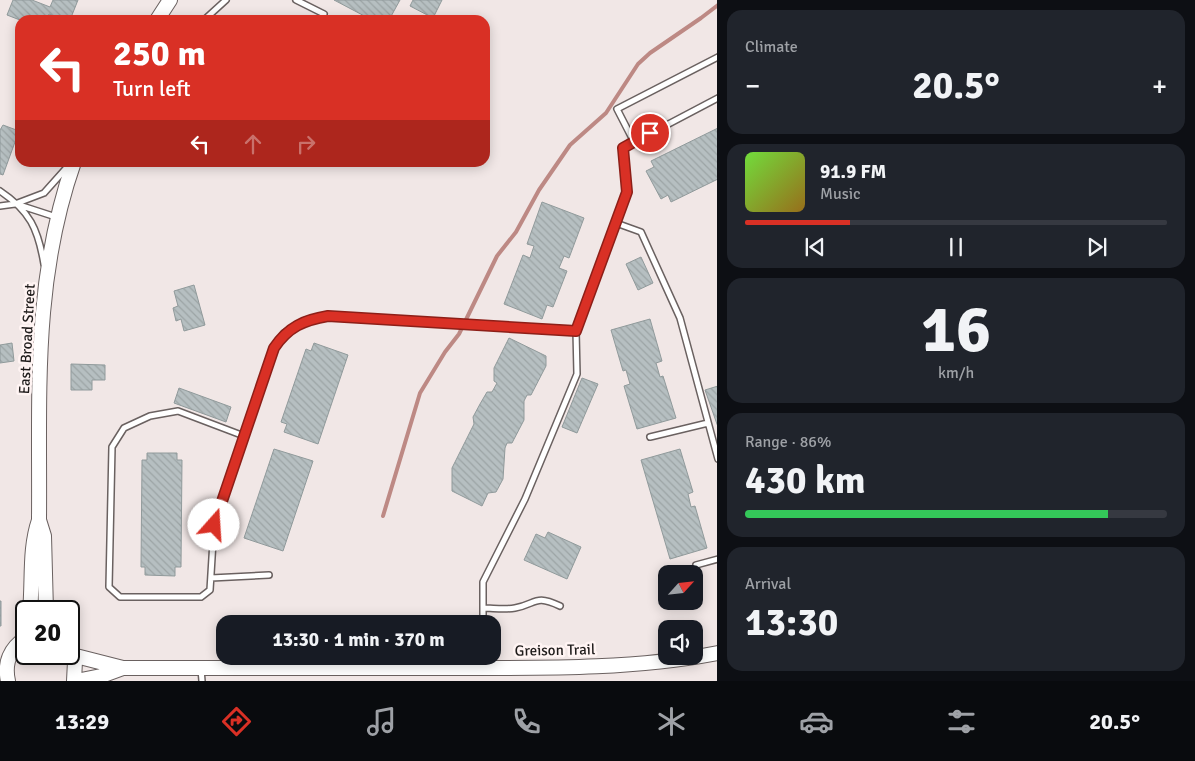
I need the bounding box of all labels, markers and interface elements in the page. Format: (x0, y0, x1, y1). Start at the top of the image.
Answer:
text: 250 m (113, 32, 206, 75)
icon: left (30, 35, 95, 100)
text: Climate (745, 37, 798, 57)
text: 20.5° (912, 62, 1000, 109)
text: − (745, 69, 760, 103)
text: + (1152, 69, 1167, 103)
text: Turn left (113, 75, 191, 102)
pin (629, 112, 671, 154)
icon: arrive (636, 119, 664, 147)
icon: left (186, 130, 214, 158)
icon: ahead (239, 130, 267, 158)
icon: right (292, 130, 320, 158)
text: 91.9 FM (820, 160, 886, 184)
text: Music (820, 184, 861, 204)
icon: previous (801, 233, 829, 261)
icon: pause (942, 233, 970, 261)
icon: next (1083, 233, 1111, 261)
street label: East Broad Street (15, 283, 39, 395)
text: 16 (921, 290, 991, 370)
text: km/h (938, 363, 974, 383)
text: Range · 86% (745, 432, 831, 452)
text: 430 km (745, 457, 866, 504)
position arrow (187, 498, 239, 550)
north arrow (658, 565, 702, 610)
map controls (658, 565, 703, 665)
text: Arrival (745, 574, 791, 594)
text: 13:30 (745, 599, 838, 646)
speed limit sign: 20 (15, 600, 80, 665)
button: sound (658, 620, 703, 665)
text: 13:30 · 1 min · 370 m (272, 628, 445, 652)
street label: Greison Trail (515, 640, 595, 660)
icon: directions (219, 704, 254, 739)
icon: music (364, 704, 399, 739)
icon: phone (509, 704, 544, 739)
icon: climate (654, 704, 689, 739)
icon: car (799, 704, 834, 739)
icon: filters (944, 704, 979, 739)
text: 13:29 (55, 708, 109, 735)
text: 20.5° (1089, 708, 1140, 735)

